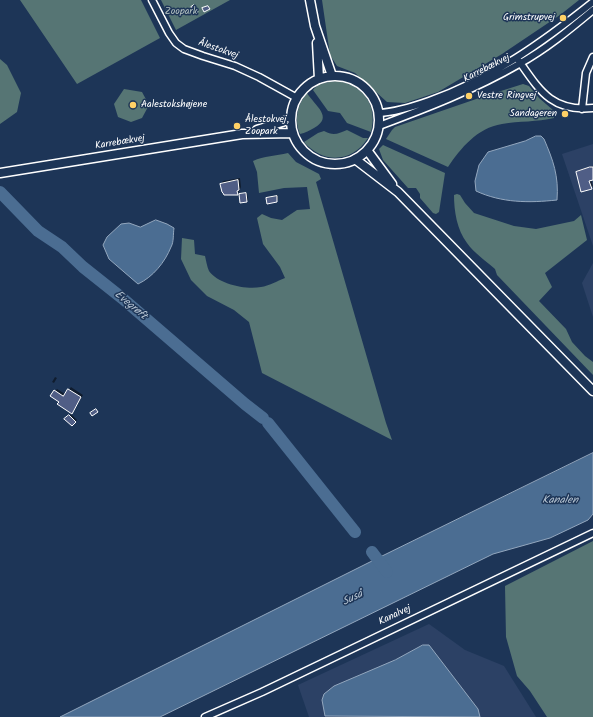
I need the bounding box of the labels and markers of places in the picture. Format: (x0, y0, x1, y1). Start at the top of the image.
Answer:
place label: Grimstrupvej (503, 12, 555, 24)
marker: Grimstrupvej (558, 13, 568, 23)
place label: Vestre Ringvej (477, 90, 536, 102)
marker: Vestre Ringvej (464, 91, 474, 101)
place label: Aalestokshøjene (141, 99, 207, 111)
marker: Aalestokshøjene (128, 100, 138, 110)
place label: Sandageren (510, 108, 557, 120)
marker: Sandageren (560, 109, 570, 119)
place label: Ålestokvej, Zoopark (245, 114, 289, 138)
marker: Ålestokvej, Zoopark (232, 121, 242, 131)

